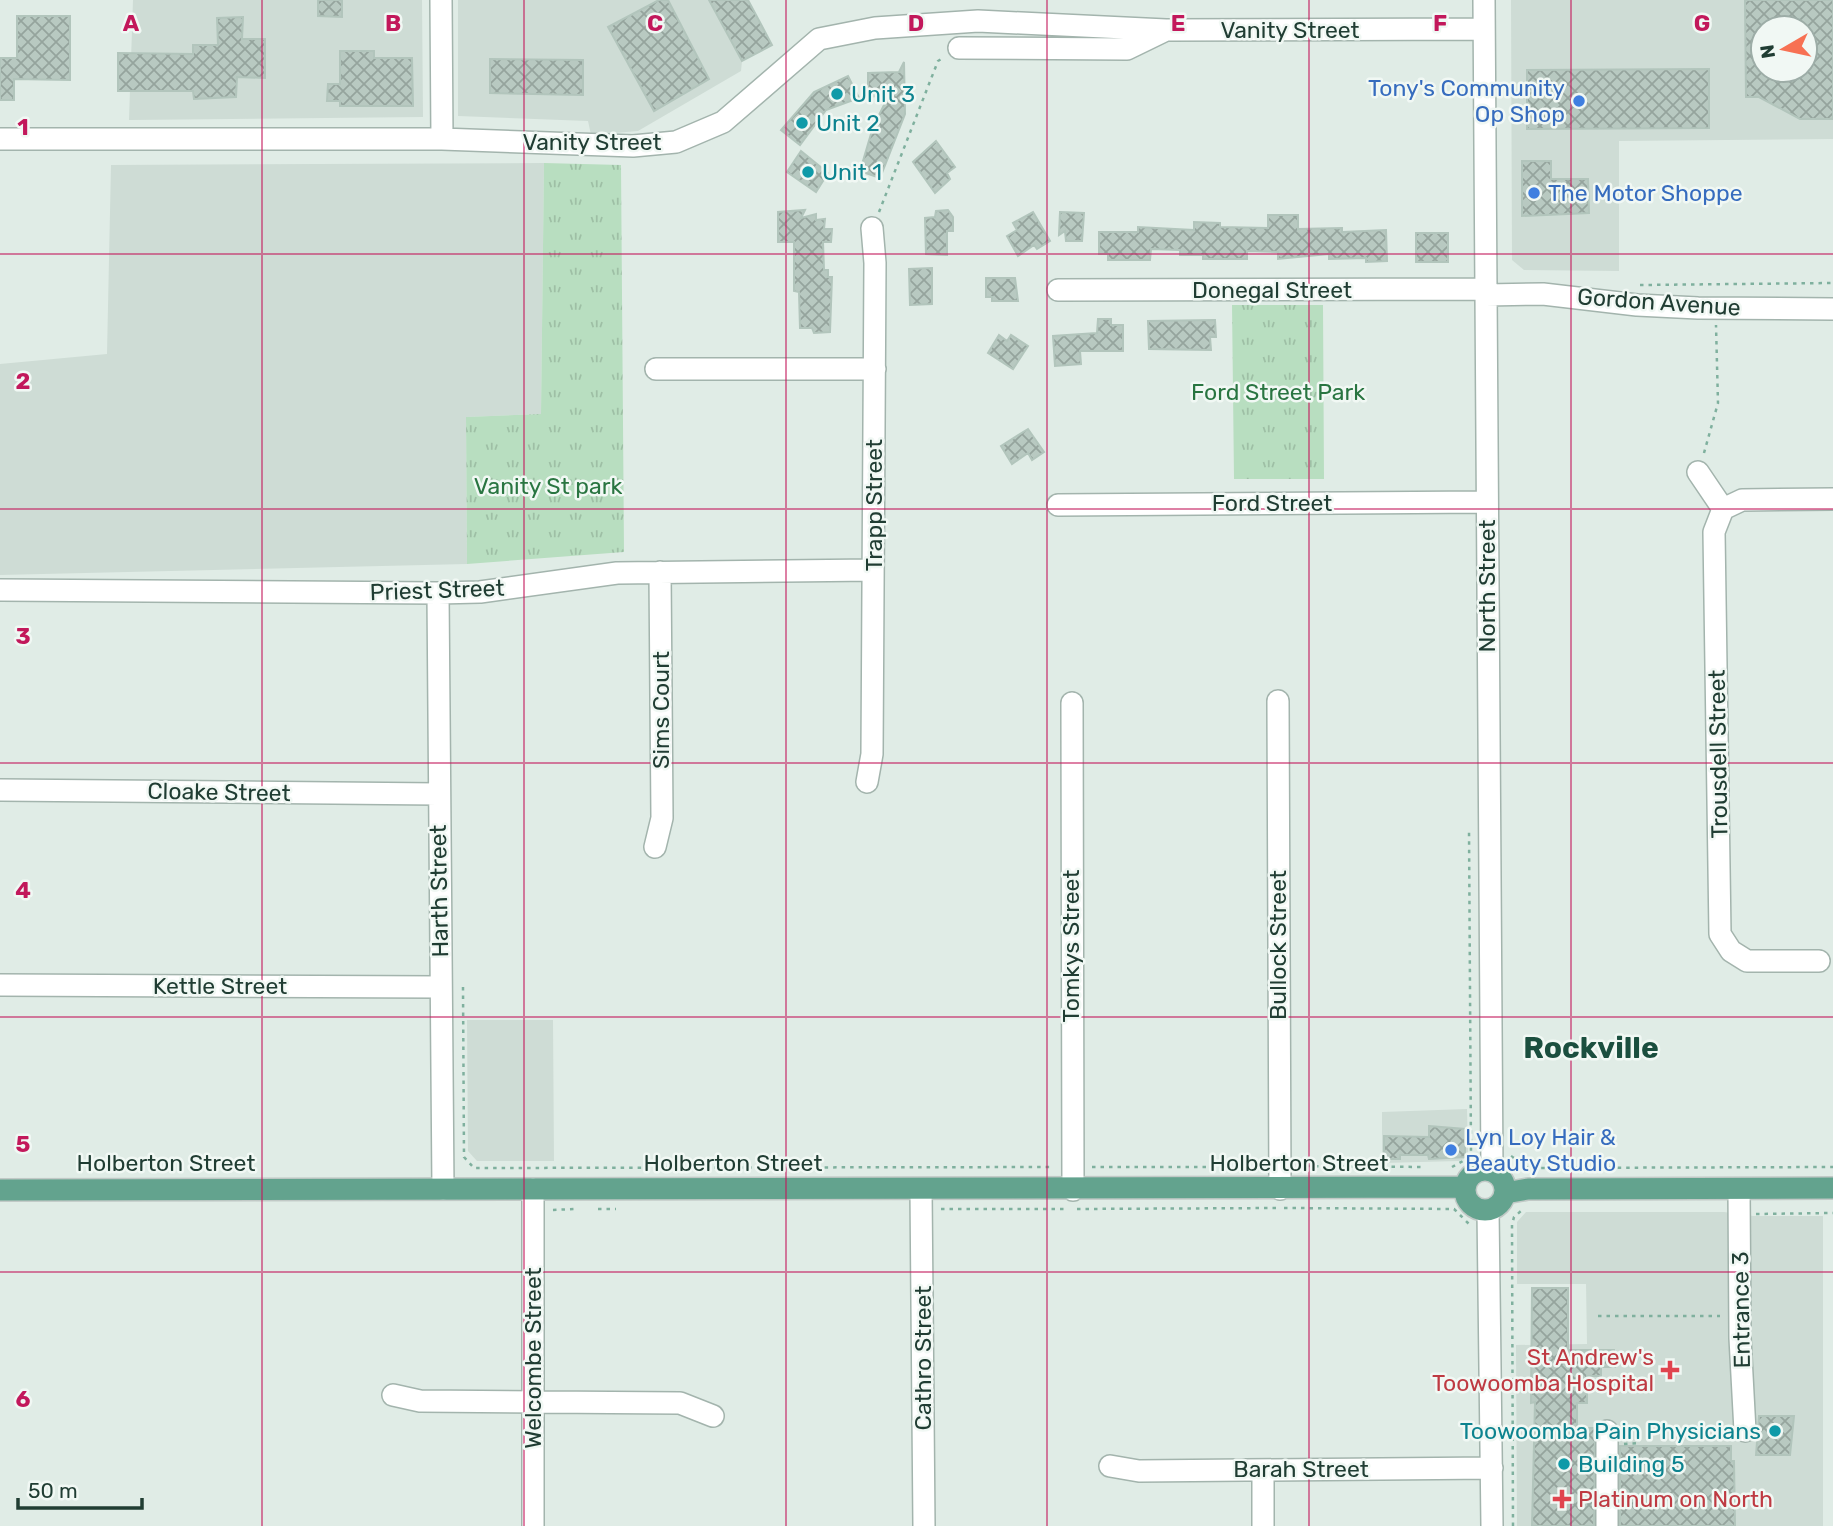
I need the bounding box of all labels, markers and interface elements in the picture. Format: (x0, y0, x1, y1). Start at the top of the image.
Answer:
text: A (123, 9, 140, 37)
text: B (385, 9, 401, 37)
text: C (647, 9, 663, 37)
text: D (908, 9, 924, 37)
text: E (1171, 9, 1185, 37)
text: F (1433, 9, 1447, 37)
text: G (1694, 9, 1710, 37)
north arrow (1749, 14, 1819, 84)
street label: Vanity Street (1220, 16, 1360, 44)
text: N (1755, 43, 1780, 60)
place label: Tony's Community Op Shop (1368, 74, 1565, 128)
place label: Unit 3 (851, 80, 915, 108)
marker: Unit 3 (829, 86, 845, 102)
marker: Tony's Community Op Shop (1571, 93, 1587, 109)
place label: Unit 2 (816, 109, 880, 137)
text: 1 (17, 113, 29, 141)
marker: Unit 2 (794, 115, 810, 131)
street label: Vanity Street (522, 128, 662, 156)
place label: Unit 1 (822, 158, 882, 186)
marker: Unit 1 (800, 164, 816, 180)
place label: The Motor Shoppe (1548, 179, 1743, 207)
marker: The Motor Shoppe (1526, 185, 1542, 201)
street label: Donegal Street (1192, 276, 1352, 304)
street label: Gordon Avenue (1576, 282, 1742, 322)
text: 2 (16, 367, 30, 395)
park label: Ford Street Park (1191, 378, 1365, 406)
street label: Trapp Street (860, 439, 888, 571)
park label: Vanity St park (474, 472, 622, 500)
street label: Ford Street (1212, 489, 1332, 517)
street label: North Street (1473, 519, 1501, 653)
street label: Priest Street (369, 574, 505, 606)
text: 3 (15, 622, 31, 650)
street label: Sims Court (647, 651, 675, 769)
street label: Trousdell Street (1703, 669, 1733, 839)
street label: Cloake Street (147, 777, 291, 807)
street label: Harth Street (424, 824, 454, 958)
street label: Tomkys Street (1057, 870, 1085, 1022)
street label: Bullock Street (1264, 870, 1292, 1020)
text: 4 (15, 876, 31, 904)
street label: Kettle Street (153, 972, 287, 1000)
district label: Rockville (1523, 1030, 1659, 1066)
place label: Lyn Loy Hair & Beauty Studio (1465, 1123, 1616, 1177)
text: 5 (16, 1130, 31, 1158)
marker: Lyn Loy Hair & Beauty Studio (1443, 1142, 1459, 1158)
street label: Holberton Street (77, 1149, 255, 1177)
street label: Holberton Street (644, 1149, 822, 1177)
street label: Holberton Street (1210, 1149, 1388, 1177)
street label: Entrance 3 (1726, 1251, 1756, 1369)
street label: Welcombe Street (519, 1267, 547, 1449)
street label: Cathro Street (909, 1286, 937, 1430)
place label: St Andrew's Toowoomba Hospital (1432, 1343, 1654, 1397)
marker: St Andrew's Toowoomba Hospital (1660, 1360, 1680, 1380)
text: 6 (16, 1385, 31, 1413)
place label: Toowoomba Pain Physicians (1460, 1417, 1761, 1445)
marker: Toowoomba Pain Physicians (1767, 1423, 1783, 1439)
place label: Building 5 (1578, 1450, 1685, 1478)
street label: Barah Street (1233, 1455, 1369, 1483)
marker: Building 5 (1556, 1456, 1572, 1472)
scale bar (18, 1466, 142, 1510)
text: 50 m (28, 1478, 78, 1503)
place label: Platinum on North (1578, 1485, 1773, 1513)
marker: Platinum on North (1552, 1489, 1572, 1509)

